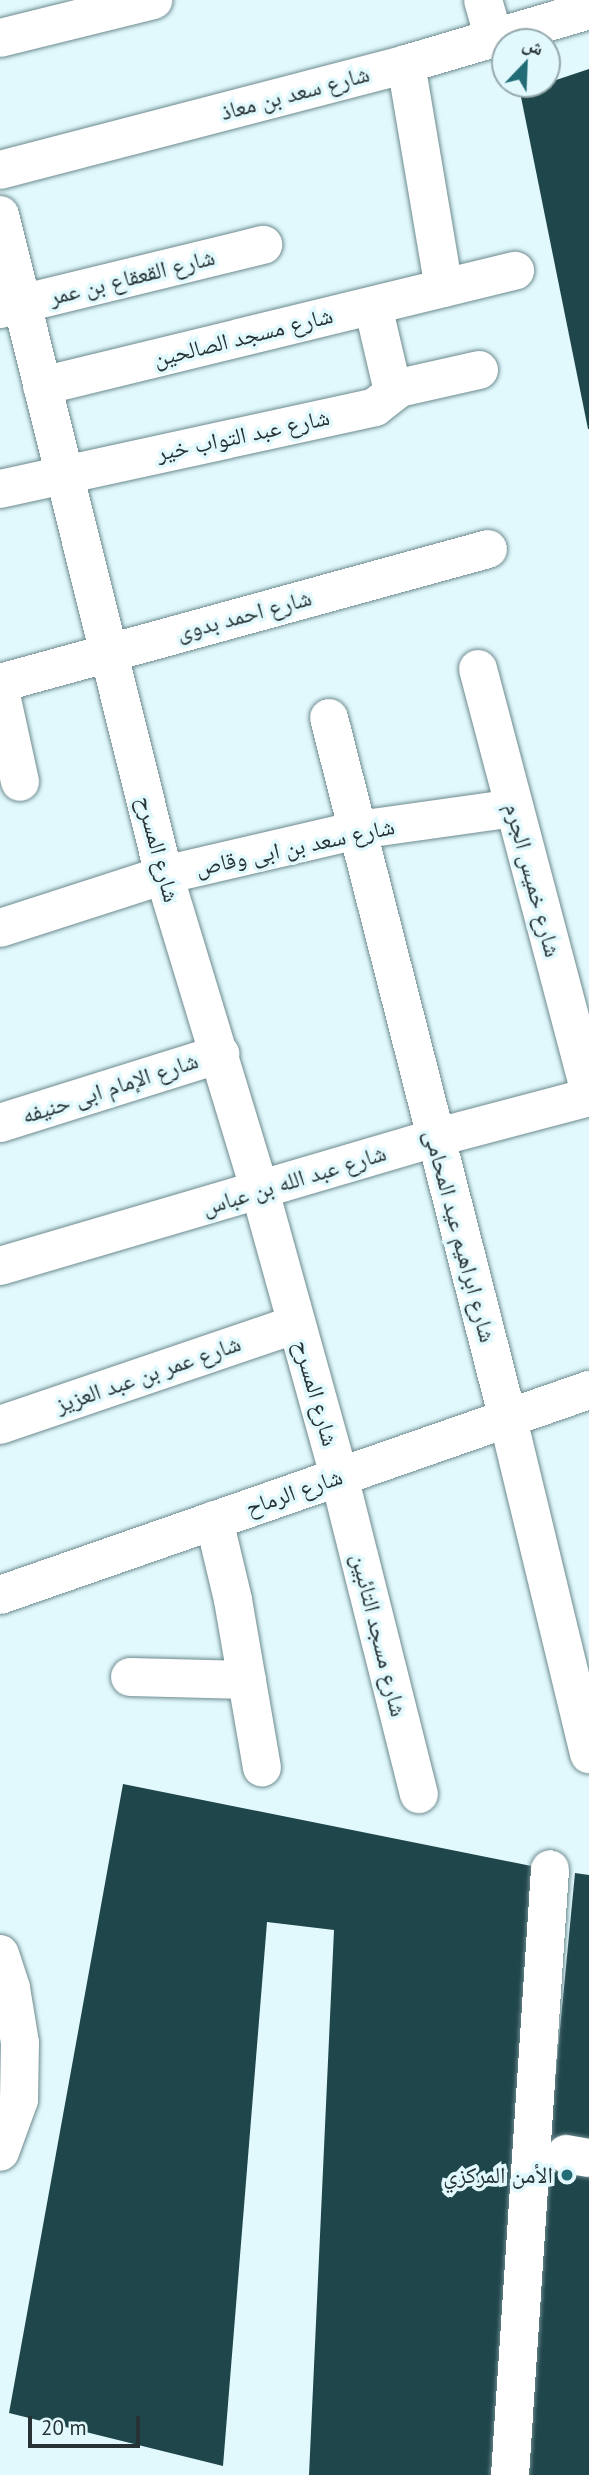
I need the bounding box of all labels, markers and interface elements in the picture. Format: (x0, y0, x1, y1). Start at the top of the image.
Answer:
north arrow (491, 28, 561, 98)
text: ش (519, 31, 547, 60)
street label: شارع سعد بن معاذ (218, 60, 372, 126)
street label: شارع القعقاع بن عمر (46, 243, 218, 311)
street label: شارع مسجد الصالحين (150, 301, 336, 373)
street label: شارع عبد التواب خير (154, 403, 332, 467)
street label: شارع احمد بدوى (173, 584, 315, 646)
street label: شارع المسرح (131, 793, 185, 905)
street label: شارع خميس الجرم (499, 800, 567, 960)
street label: شارع سعد بن ابى وقاص (193, 812, 397, 882)
street label: شارع الإمام ابى حنيفه (18, 1047, 202, 1129)
street label: شارع ابراهيم عيد المحامى (418, 1127, 502, 1345)
street label: شارع عبد الله بن عباس (199, 1139, 389, 1221)
street label: شارع عمر بن عبد العزيز (52, 1329, 244, 1419)
street label: شارع المسرح (288, 1337, 344, 1449)
street label: شارع الرماح (242, 1463, 346, 1521)
street label: شارع مسجد التائبين (345, 1551, 413, 1719)
place label: الأمن المركزي (443, 2161, 553, 2189)
marker: الأمن المركزي (559, 2167, 575, 2183)
scale bar (32, 2402, 144, 2446)
text: 20 m (41, 2414, 87, 2441)

